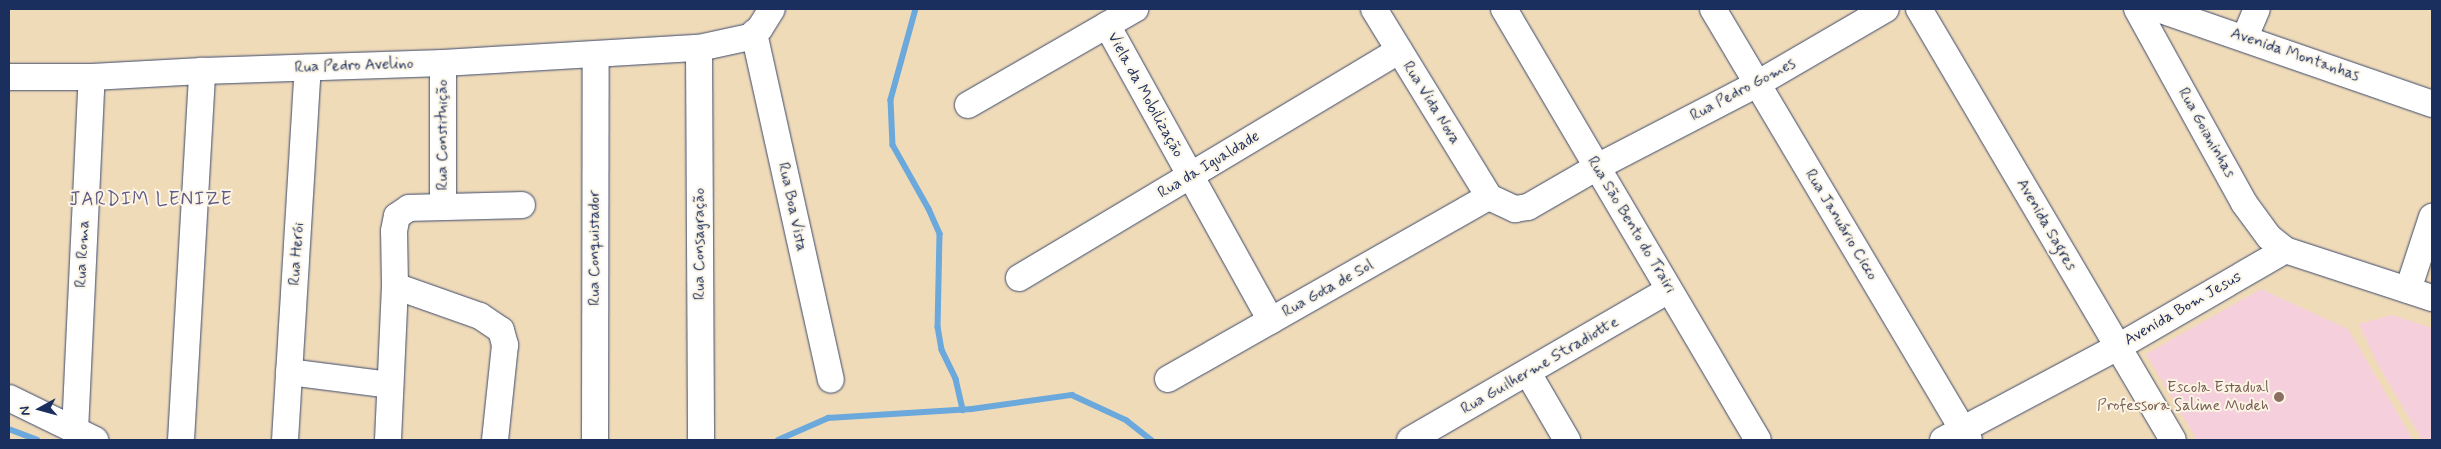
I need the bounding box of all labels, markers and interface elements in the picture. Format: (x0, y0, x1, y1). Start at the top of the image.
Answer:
street label: Avenida Montanhas (2228, 24, 2362, 86)
street label: Viela da Mobilização (1103, 30, 1187, 160)
street label: Rua Pedro Avelino (294, 54, 414, 78)
street label: Rua Pedro Gomes (1687, 54, 1799, 126)
street label: Rua Vida Nova (1398, 58, 1464, 148)
street label: Rua Constituição (433, 79, 453, 191)
street label: Rua Goianinhas (2173, 84, 2239, 182)
street label: Rua da Igualdade (1155, 128, 1263, 202)
street label: Rua São Bento do Trairi (1582, 153, 1680, 297)
street label: Rua Boa Vista (773, 161, 811, 253)
street label: Rua Januário Cicco (1801, 167, 1881, 283)
street label: Avenida Sagres (2012, 175, 2080, 275)
street label: Rua Consagração (690, 187, 710, 301)
district label: JARDIM LENIZE (67, 189, 235, 211)
street label: Rua Conquistador (585, 191, 605, 305)
street label: Rua Roma (72, 220, 94, 288)
street label: Rua Herói (285, 222, 309, 286)
street label: Rua Gota de Sol (1279, 256, 1377, 322)
street label: Avenida Bom Jesus (2121, 268, 2245, 350)
street label: Rua Guilherme Stradiotte (1460, 314, 1620, 418)
place label: Escola Estadual Professora Salime Mudeh (2097, 378, 2269, 416)
north arrow (15, 384, 65, 434)
marker: Escola Estadual Professora Salime Mudeh (2273, 391, 2285, 403)
text: N (16, 405, 35, 417)

